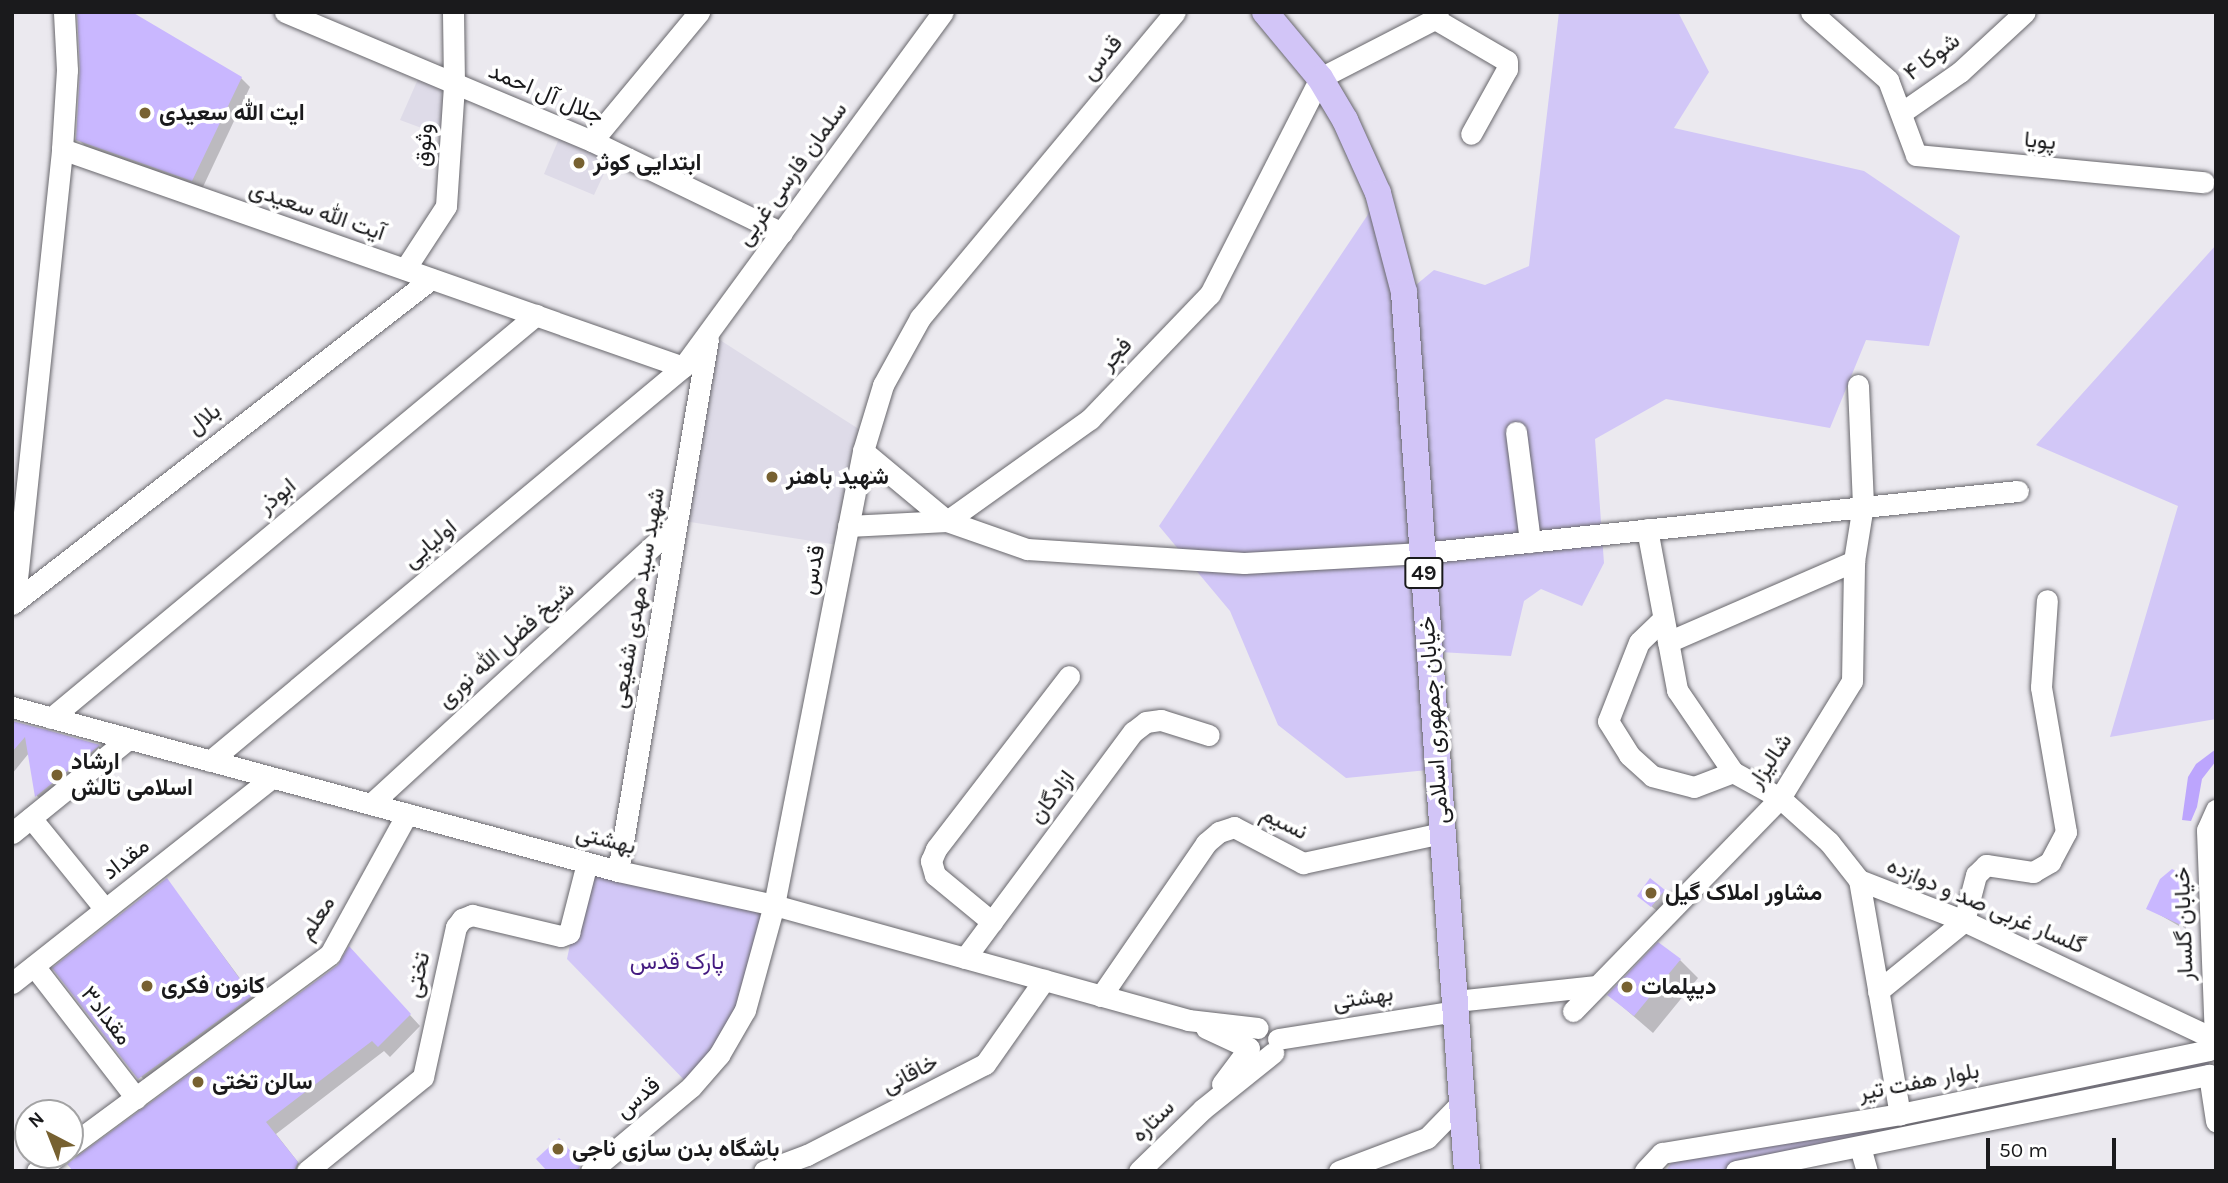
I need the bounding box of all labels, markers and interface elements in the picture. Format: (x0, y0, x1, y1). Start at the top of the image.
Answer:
street label: شوکا ۴ (1898, 27, 1966, 87)
street label: قدس (1075, 30, 1129, 86)
street label: جلال آل احمد (484, 57, 608, 131)
street label: سلمان فارسی غربی (731, 97, 853, 251)
place label: ایت الله سعیدی (159, 99, 305, 127)
marker: ایت الله سعیدی (137, 105, 153, 121)
street label: وثوق (409, 122, 439, 168)
street label: پویا (2023, 126, 2057, 156)
place label: ابتدایی کوثر (593, 149, 701, 177)
marker: ابتدایی کوثر (571, 155, 587, 171)
street label: آیت الله سعیدی (245, 175, 389, 247)
street label: فجر (1094, 332, 1138, 376)
street label: بلال (182, 397, 226, 441)
place label: شهید باهنر (786, 463, 889, 491)
marker: شهید باهنر (764, 469, 780, 485)
street label: ابوذر (252, 472, 302, 520)
street label: شهید سید مهدی شفیعی (605, 486, 671, 710)
street label: اولیایی (397, 514, 463, 574)
street label: قدس (795, 543, 831, 597)
road number: 49 (1403, 556, 1445, 590)
street label: شیخ فضل الله نوری (432, 576, 580, 714)
street label: خیابان جمهوری اسلامی (1413, 615, 1455, 825)
street label: شالیزار (1742, 728, 1798, 794)
place label: ارشاد اسلامی تالش (71, 748, 193, 802)
street label: ازادگان (1023, 765, 1081, 829)
marker: ارشاد اسلامی تالش (49, 767, 65, 783)
street label: نسیم (1256, 800, 1312, 846)
street label: بهشتی (573, 819, 639, 861)
street label: مقداد (97, 832, 155, 886)
street label: گلسار غربی صد و دوازده (1883, 852, 2089, 960)
street label: خیابان گلسار (2168, 866, 2200, 982)
place label: مشاور املاک گیل (1665, 879, 1822, 907)
marker: مشاور املاک گیل (1643, 885, 1659, 901)
street label: معلم (293, 891, 341, 945)
park label: پارک قدس (630, 948, 724, 976)
street label: تختی (400, 950, 436, 1000)
place label: کانون فکری (161, 972, 265, 1000)
place label: دیپلمات (1641, 973, 1716, 1001)
marker: کانون فکری (139, 978, 155, 994)
marker: دیپلمات (1619, 979, 1635, 995)
street label: بهشتی (1331, 980, 1395, 1016)
street label: مقداد۳ (74, 981, 138, 1051)
street label: خاقانی (877, 1048, 943, 1100)
street label: بلوار هفت تیر (1856, 1057, 1982, 1107)
place label: سالن تختی (212, 1068, 313, 1096)
street label: قدس (610, 1071, 666, 1125)
marker: سالن تختی (190, 1074, 206, 1090)
street label: ستاره (1126, 1094, 1180, 1148)
north arrow (14, 1099, 84, 1169)
text: N (24, 1107, 49, 1133)
scale bar (1990, 1124, 2120, 1168)
place label: باشگاه بدن سازی ناجی (572, 1135, 779, 1163)
text: 50 m (1999, 1138, 2048, 1162)
marker: باشگاه بدن سازی ناجی (550, 1141, 566, 1157)

